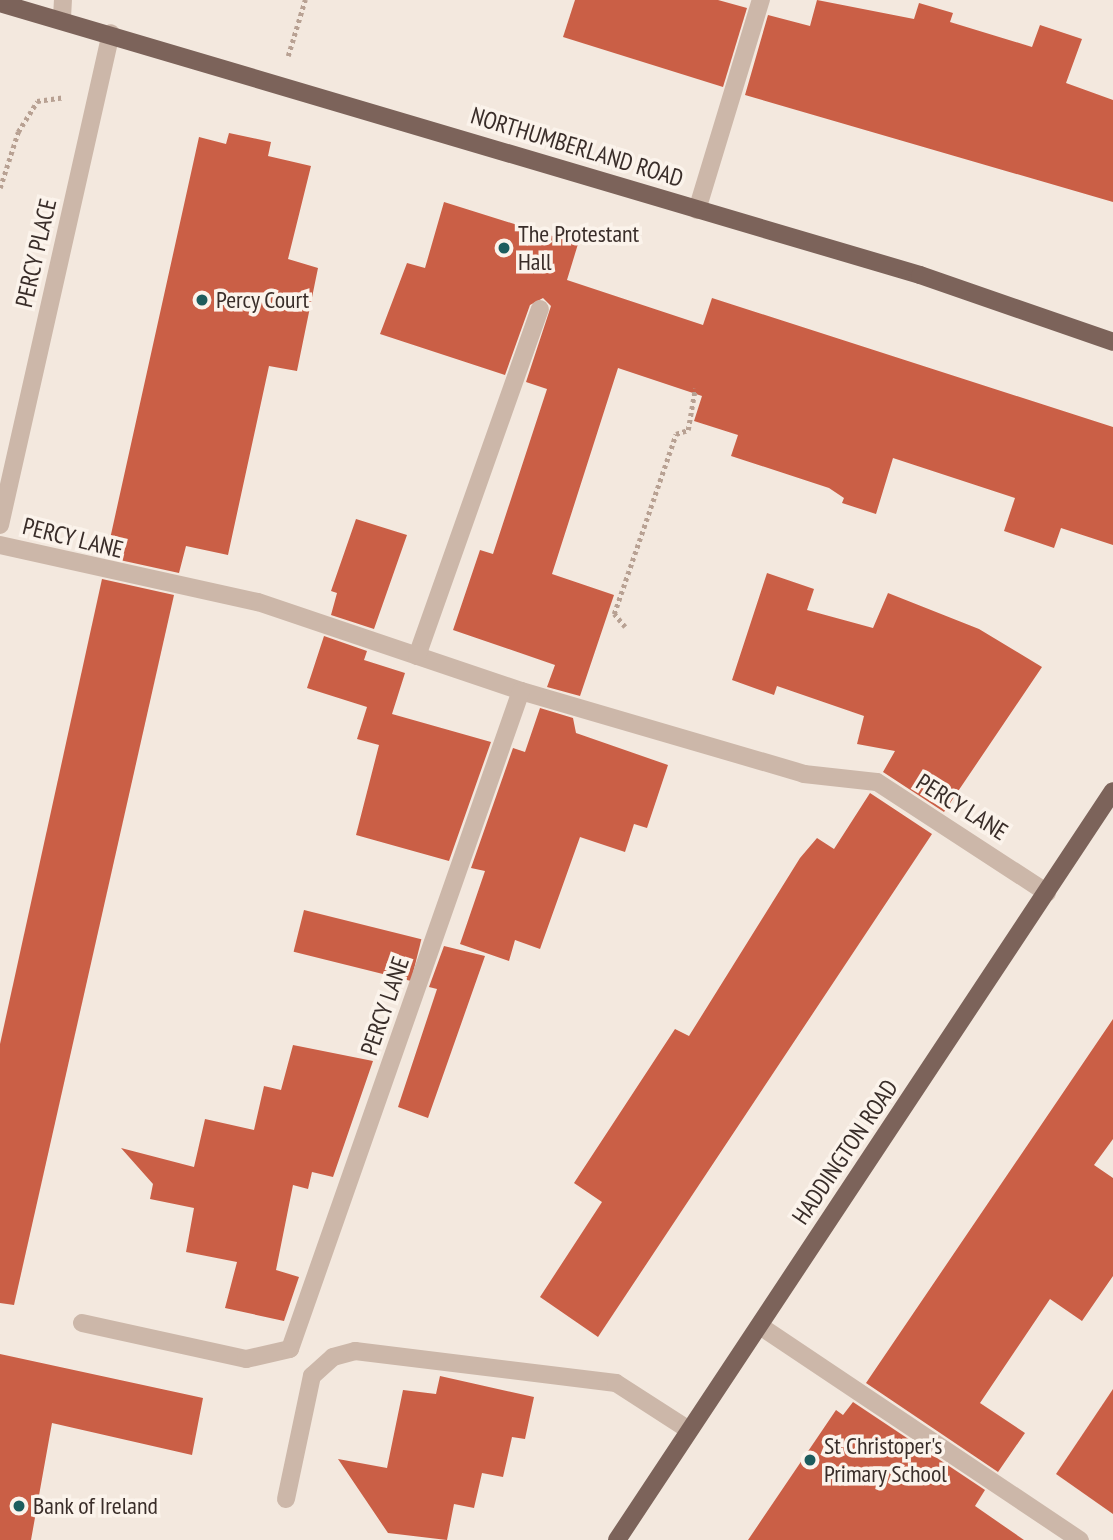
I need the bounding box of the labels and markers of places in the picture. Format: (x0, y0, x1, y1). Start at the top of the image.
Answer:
place label: The Protestant Hall (518, 220, 639, 276)
marker: The Protestant Hall (496, 240, 512, 256)
place label: Percy Court (216, 286, 310, 314)
marker: Percy Court (194, 292, 210, 308)
place label: St Christoper's Primary School (824, 1432, 948, 1488)
marker: St Christoper's Primary School (802, 1452, 818, 1468)
place label: Bank of Ireland (33, 1492, 158, 1520)
marker: Bank of Ireland (11, 1498, 27, 1514)

